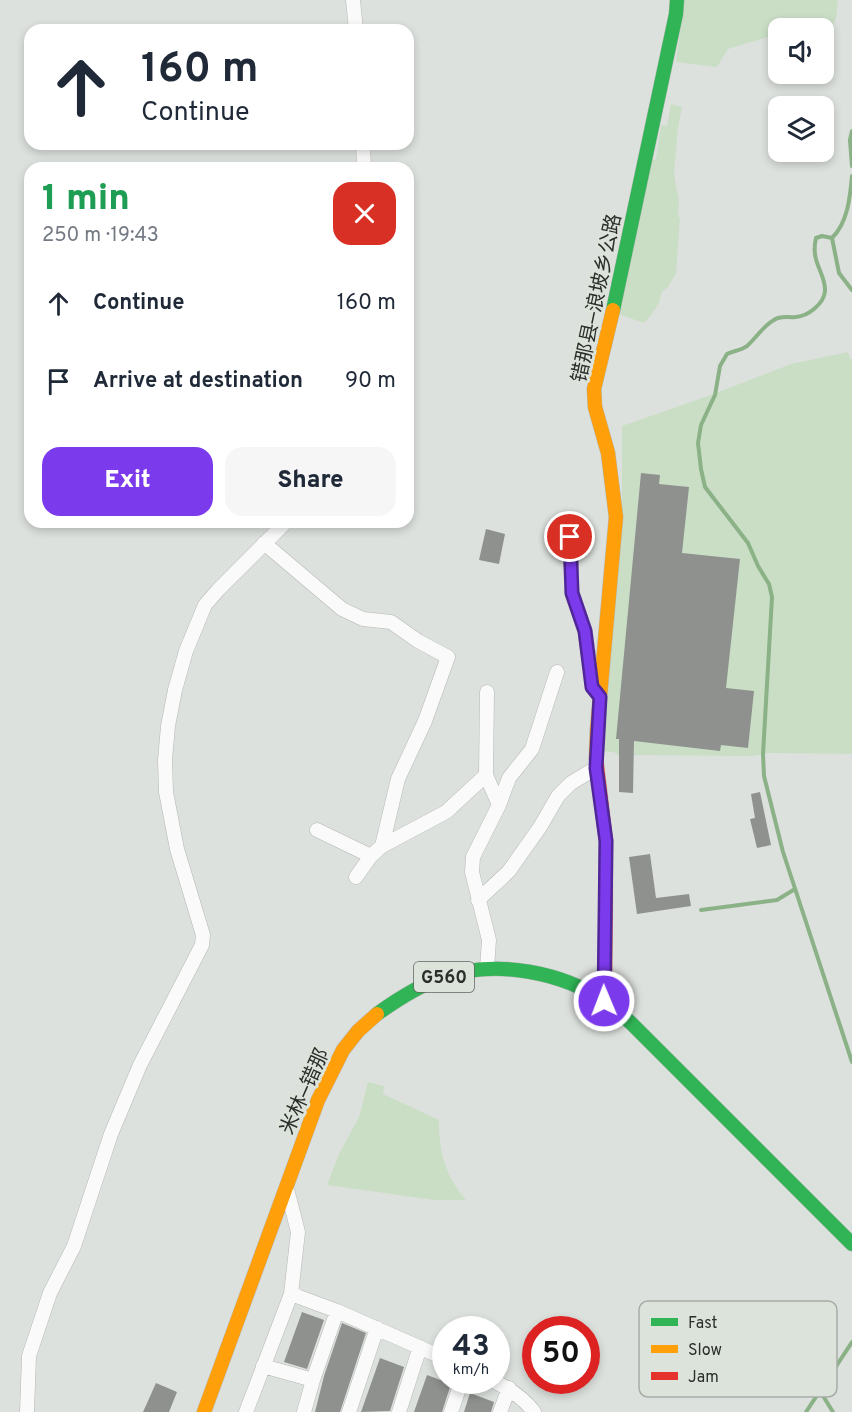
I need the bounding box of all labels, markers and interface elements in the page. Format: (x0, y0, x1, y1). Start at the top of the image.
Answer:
map controls (768, 18, 834, 162)
button: sound (768, 18, 834, 84)
text: 160 m (141, 44, 259, 97)
icon: ahead (42, 48, 120, 126)
text: Continue (141, 96, 250, 130)
button: layers (768, 96, 834, 162)
text: 1 min (42, 177, 130, 223)
button: close (333, 182, 396, 245)
street label: 错那县—浪坡乡公路 (567, 212, 629, 385)
text: 250 m · 19:43 (42, 223, 159, 249)
icon: ahead (42, 287, 75, 320)
text: Continue (93, 290, 184, 317)
text: 160 m (337, 290, 396, 317)
icon: arrive (42, 365, 75, 398)
text: Arrive at destination (93, 368, 303, 395)
text: 90 m (345, 368, 396, 395)
button: Exit (42, 447, 213, 516)
button: Share (225, 447, 396, 516)
pin (544, 511, 595, 562)
icon: arrive (553, 520, 586, 553)
road number: G560 (414, 962, 474, 992)
position arrow (572, 969, 636, 1033)
street label: 米林—错那 (275, 1045, 336, 1139)
legend (639, 1301, 837, 1397)
text: Fast (688, 1314, 718, 1334)
speed limit sign: 50 (522, 1316, 600, 1394)
text: 43 (452, 1329, 490, 1366)
text: Slow (688, 1341, 722, 1361)
text: km/h (453, 1361, 489, 1380)
text: Jam (688, 1368, 719, 1388)

